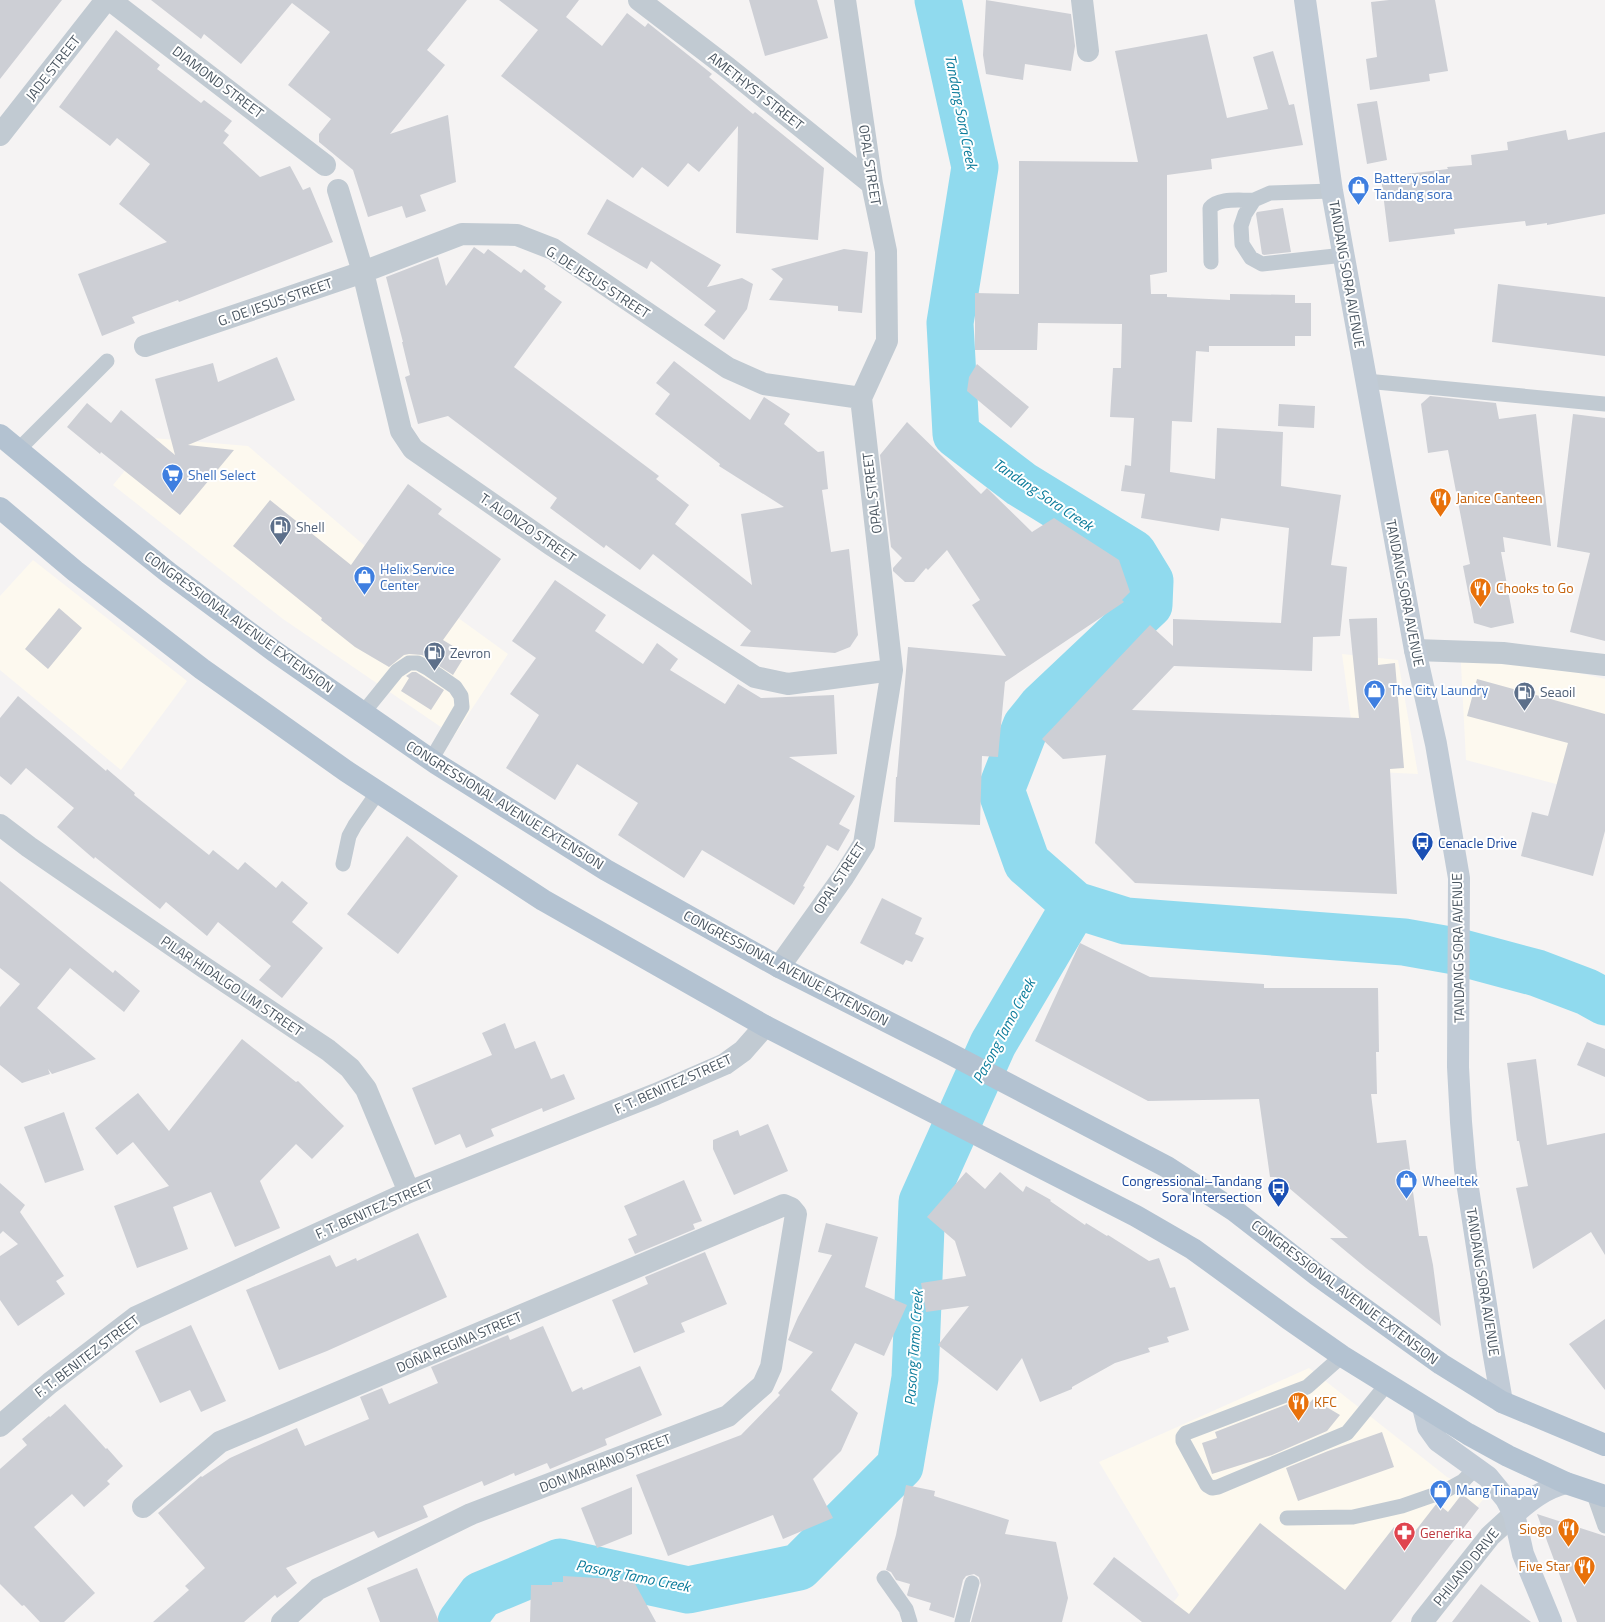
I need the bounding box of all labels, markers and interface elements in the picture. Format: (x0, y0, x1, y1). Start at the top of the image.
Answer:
street label: JADE STREET (20, 30, 85, 105)
street label: DIAMOND STREET (168, 40, 269, 123)
street label: AMETHYST STREET (704, 46, 809, 135)
water label: Tandang Sora Creek (939, 53, 984, 174)
street label: OPAL STREET (854, 123, 887, 208)
place label: Battery solar Tandang sora (1374, 167, 1453, 204)
shop icon: Battery solar Tandang sora (1346, 173, 1372, 206)
street label: TANDANG SORA AVENUE (1324, 198, 1371, 350)
street label: G. DE JESUS STREET (542, 240, 655, 323)
street label: G. DE JESUS STREET (215, 272, 336, 331)
street label: OPAL STREET (856, 451, 887, 535)
water label: Tandang Sora Creek (989, 452, 1100, 538)
supermarket icon: Shell Select (160, 462, 186, 495)
place label: Shell Select (188, 464, 256, 485)
restaurant icon: Janice Canteen (1428, 485, 1454, 518)
street label: T. ALONZO STREET (476, 487, 581, 568)
place label: Janice Canteen (1456, 487, 1543, 508)
fuel station icon: Shell (268, 514, 294, 547)
place label: Shell (296, 516, 325, 537)
street label: TANDANG SORA AVENUE (1381, 517, 1430, 669)
street label: CONGRESSIONAL AVENUE EXTENSION (140, 546, 338, 698)
place label: Helix Service Center (380, 558, 455, 595)
shop icon: Helix Service Center (352, 564, 378, 597)
restaurant icon: Chooks to Go (1467, 575, 1493, 608)
place label: Chooks to Go (1496, 577, 1574, 598)
fuel station icon: Zevron (421, 640, 447, 673)
place label: Zevron (450, 642, 491, 663)
shop icon: The City Laundry (1361, 677, 1387, 710)
place label: The City Laundry (1390, 679, 1488, 700)
fuel station icon: Seaoil (1512, 679, 1538, 712)
place label: Seaoil (1540, 681, 1575, 702)
street label: CONGRESSIONAL AVENUE EXTENSION (402, 735, 608, 874)
bus stop icon: Cenacle Drive (1409, 830, 1435, 863)
place label: Cenacle Drive (1438, 832, 1517, 853)
street label: OPAL STREET (808, 837, 870, 918)
street label: TANDANG SORA AVENUE (1446, 873, 1469, 1023)
street label: CONGRESSIONAL AVENUE EXTENSION (680, 904, 893, 1031)
street label: PILAR HIDALGO LIM STREET (157, 930, 308, 1041)
water label: Pasong Tamo Creek (966, 972, 1042, 1087)
street label: F. T. BENITEZ STREET (611, 1048, 735, 1119)
shop icon: Wheeltek (1393, 1168, 1419, 1201)
place label: Congressional–Tandang Sora Intersection (1122, 1170, 1262, 1207)
place label: Wheeltek (1422, 1170, 1478, 1191)
street label: F. T. BENITEZ STREET (312, 1173, 436, 1244)
bus stop icon: Congressional–Tandang Sora Intersection (1265, 1176, 1291, 1209)
street label: TANDANG SORA AVENUE (1461, 1206, 1506, 1358)
street label: CONGRESSIONAL AVENUE EXTENSION (1247, 1214, 1443, 1369)
water label: Pasong Tamo Creek (898, 1287, 929, 1406)
street label: DOÑA REGINA STREET (393, 1305, 526, 1378)
street label: F. T. BENITEZ STREET (30, 1309, 144, 1402)
restaurant icon: KFC (1285, 1389, 1311, 1422)
place label: KFC (1314, 1391, 1337, 1412)
street label: DON MARIANO STREET (536, 1428, 674, 1497)
shop icon: Mang Tinapay (1428, 1477, 1454, 1510)
place label: Mang Tinapay (1456, 1479, 1539, 1500)
restaurant icon: Siogo (1555, 1516, 1581, 1549)
place label: Siogo (1519, 1518, 1552, 1539)
pharmacy icon: Generika (1392, 1520, 1418, 1553)
place label: Generika (1420, 1522, 1472, 1543)
street label: PHILAND DRIVE (1428, 1523, 1504, 1610)
water label: Pasong Tamo Creek (574, 1553, 694, 1598)
restaurant icon: Five Star (1572, 1553, 1598, 1586)
place label: Five Star (1519, 1555, 1570, 1576)

